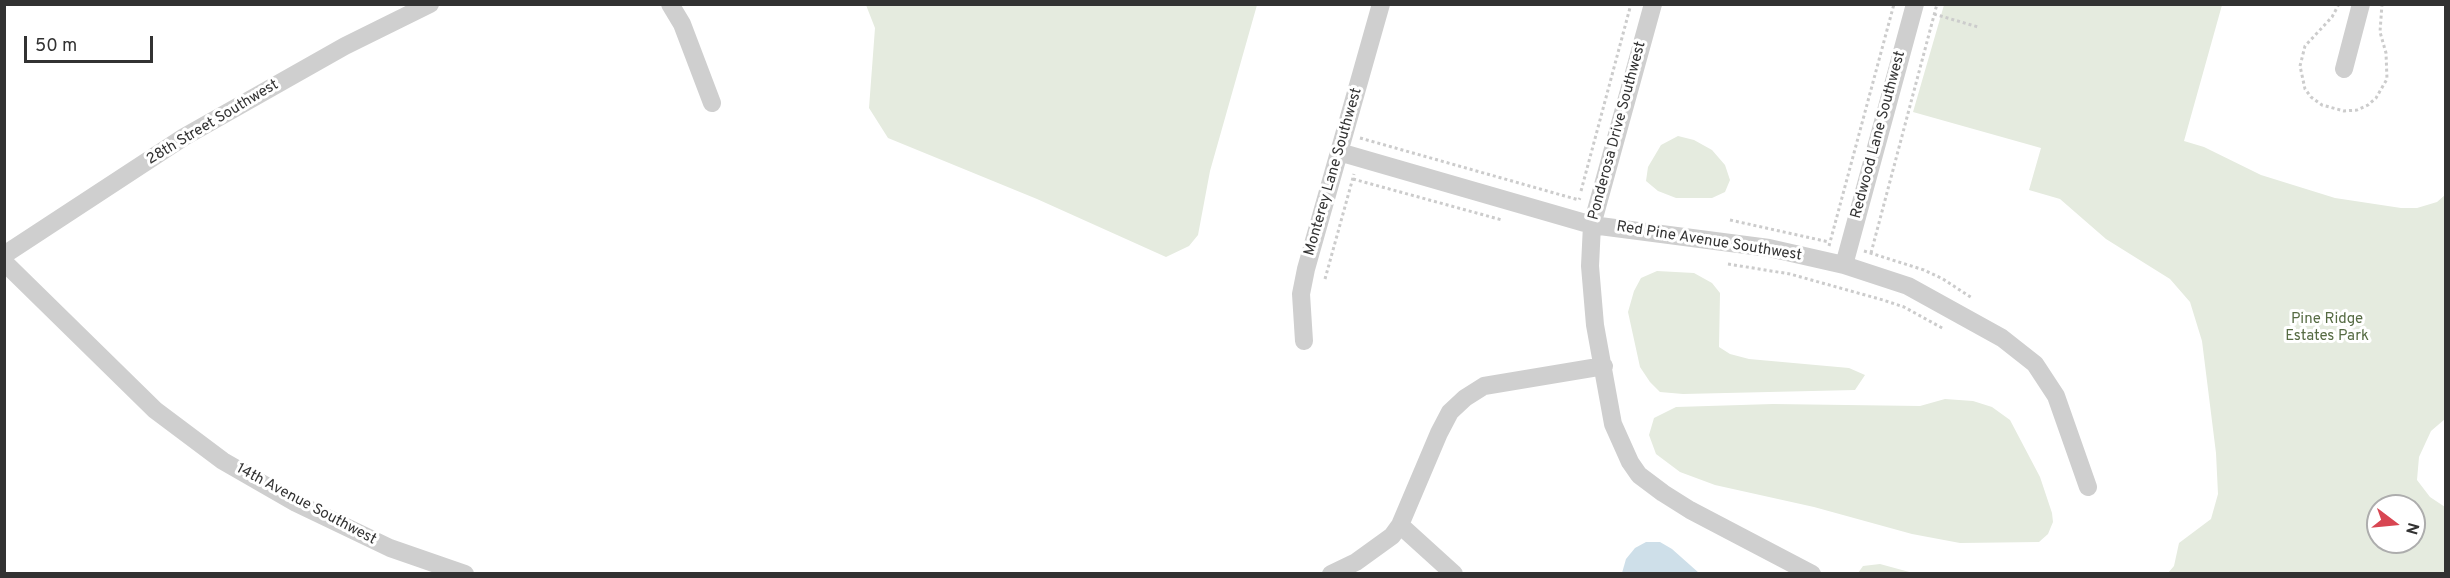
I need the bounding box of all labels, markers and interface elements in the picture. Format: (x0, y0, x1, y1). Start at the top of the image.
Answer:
scale bar (27, 24, 156, 62)
text: 50 m (35, 35, 77, 58)
street label: Ponderosa Drive Southwest (1585, 40, 1651, 222)
street label: Redwood Lane Southwest (1848, 49, 1910, 221)
street label: 28th Street Southwest (144, 77, 282, 169)
street label: Monterey Lane Southwest (1301, 86, 1367, 258)
street label: Red Pine Avenue Southwest (1615, 218, 1803, 266)
park label: Pine Ridge Estates Park (2285, 311, 2369, 346)
street label: 14th Avenue Southwest (233, 460, 379, 550)
north arrow (2366, 494, 2426, 554)
text: N (2400, 520, 2423, 537)

